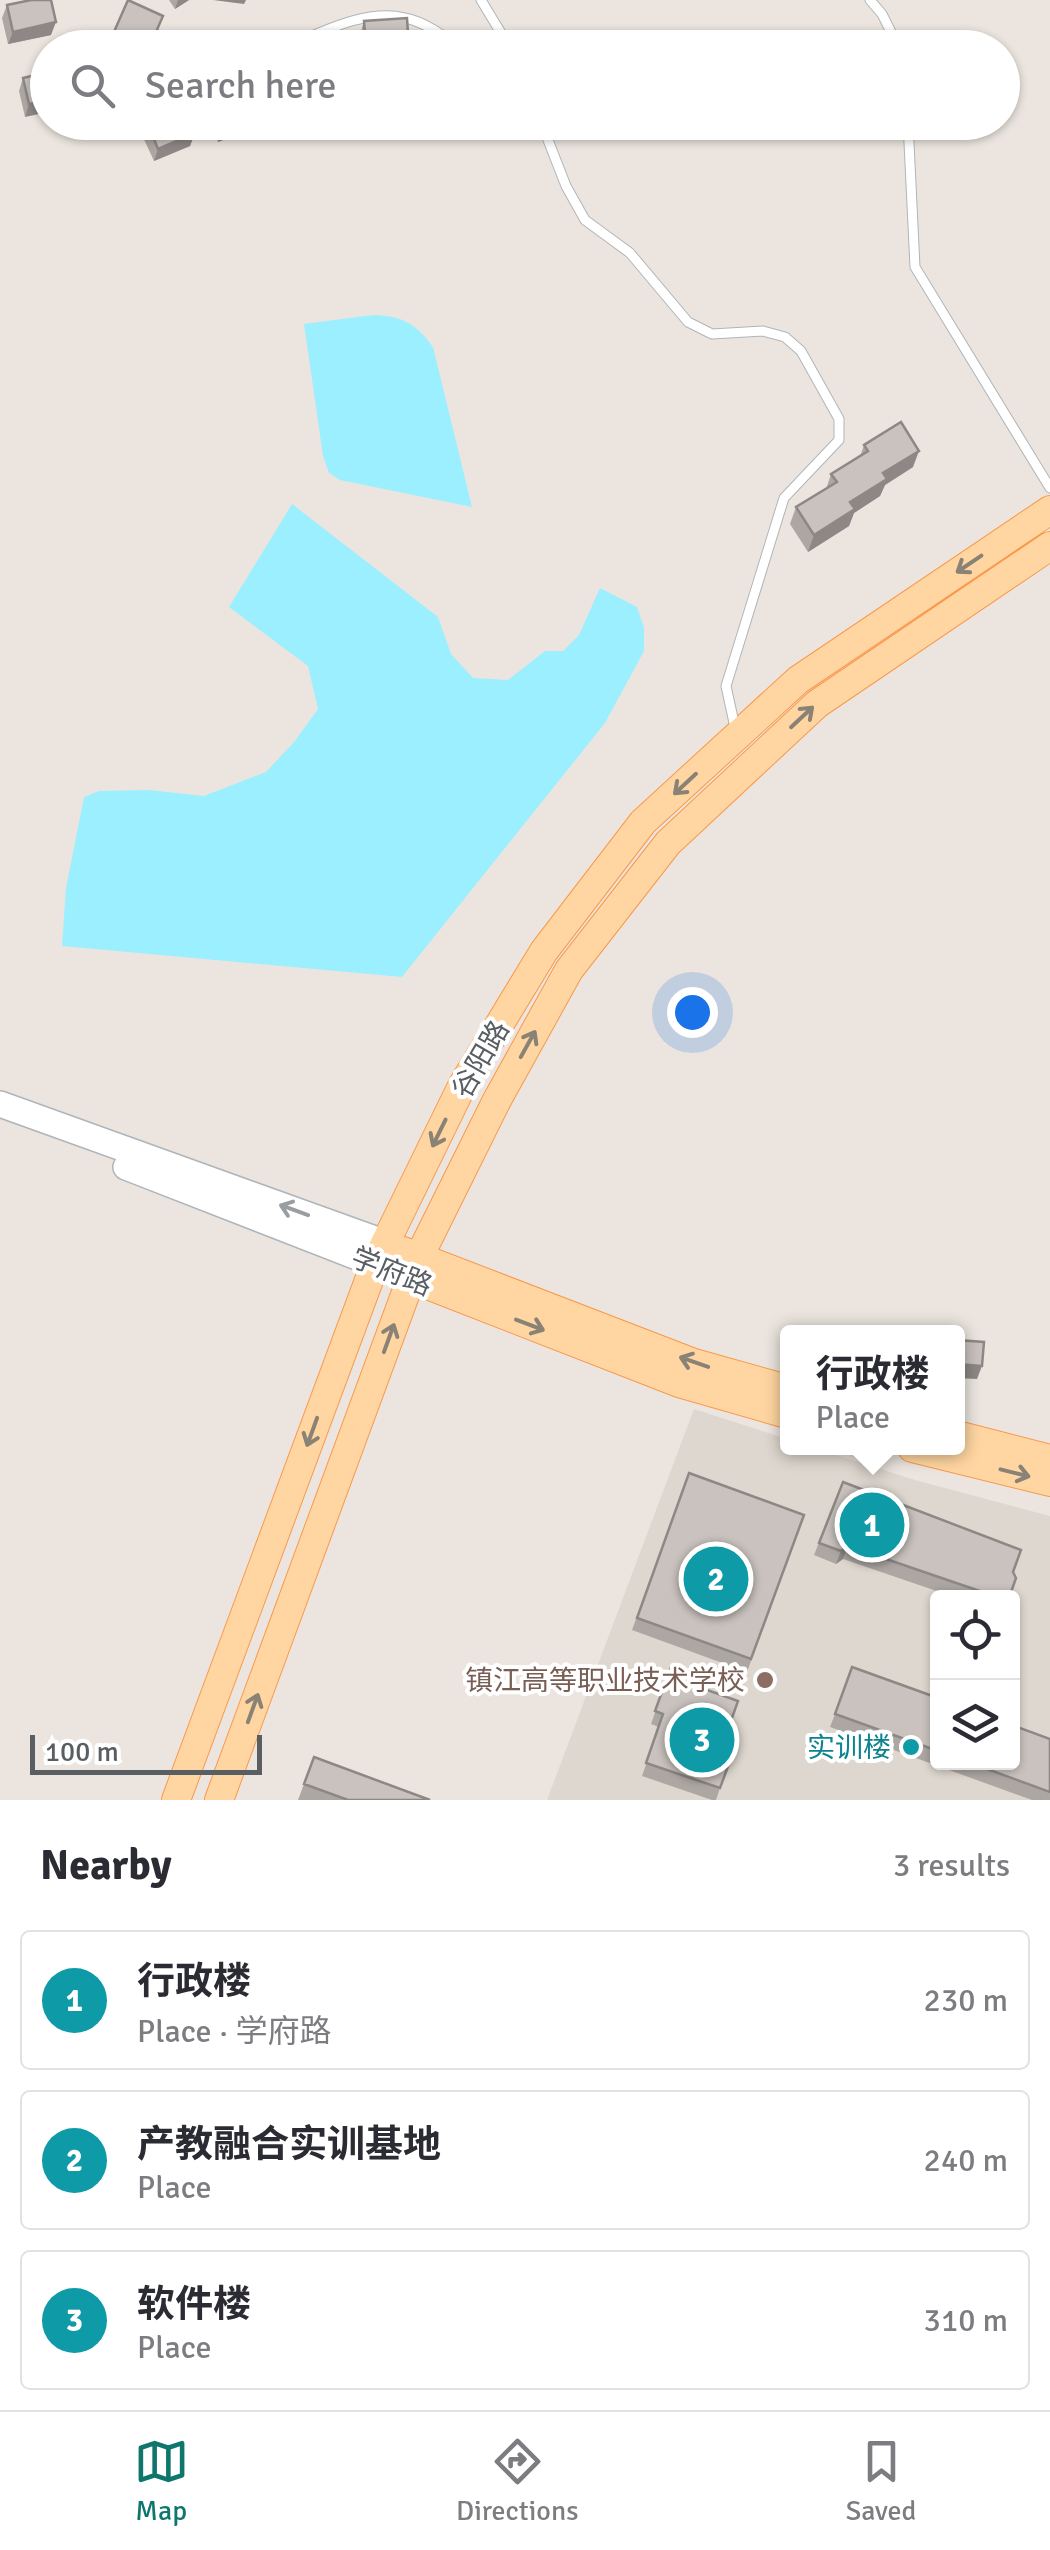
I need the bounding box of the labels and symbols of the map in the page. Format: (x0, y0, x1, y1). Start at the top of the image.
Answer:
one-way arrow (956, 553, 984, 574)
one-way arrow (790, 705, 814, 729)
one-way arrow (673, 772, 698, 795)
your location (667, 987, 718, 1038)
street label: 谷阳路 (445, 1015, 517, 1104)
one-way arrow (518, 1030, 538, 1060)
one-way arrow (428, 1117, 447, 1147)
one-way arrow (279, 1200, 310, 1218)
street label: 学府路 (346, 1240, 437, 1303)
one-way arrow (515, 1318, 545, 1336)
one-way arrow (381, 1323, 399, 1354)
one-way arrow (678, 1351, 710, 1369)
one-way arrow (302, 1416, 320, 1447)
one-way arrow (999, 1465, 1030, 1484)
pin: 1 (840, 1488, 904, 1562)
pin: 2 (684, 1542, 748, 1616)
place label: 镇江高等职业技术学校 (465, 1664, 745, 1698)
marker: 镇江高等职业技术学校 (754, 1669, 776, 1691)
one-way arrow (245, 1694, 263, 1725)
pin: 3 (670, 1702, 734, 1778)
scale bar (30, 1730, 262, 1774)
place label: 实训楼 (807, 1731, 891, 1765)
marker: 实训楼 (900, 1736, 922, 1758)

